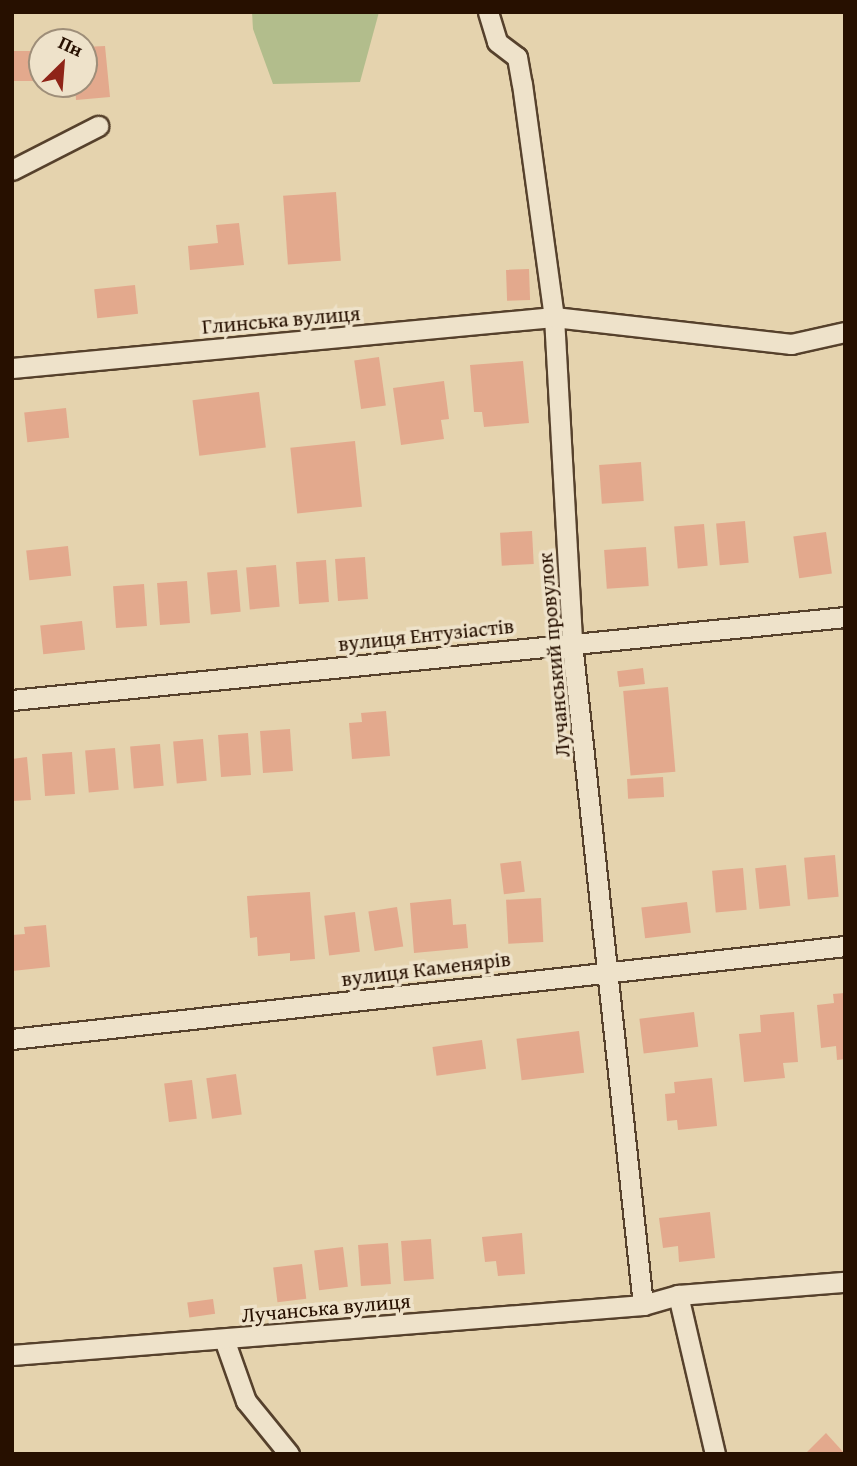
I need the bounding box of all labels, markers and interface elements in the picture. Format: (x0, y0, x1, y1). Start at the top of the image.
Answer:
north arrow (28, 28, 98, 98)
text: Пн (54, 28, 88, 64)
street label: Глинська вулиця (201, 301, 361, 339)
street label: Лучанський провулок (532, 552, 576, 758)
street label: вулиця Ентузіастів (337, 613, 515, 657)
street label: вулиця Каменярів (340, 946, 512, 992)
street label: Лучанська вулиця (240, 1288, 412, 1328)

